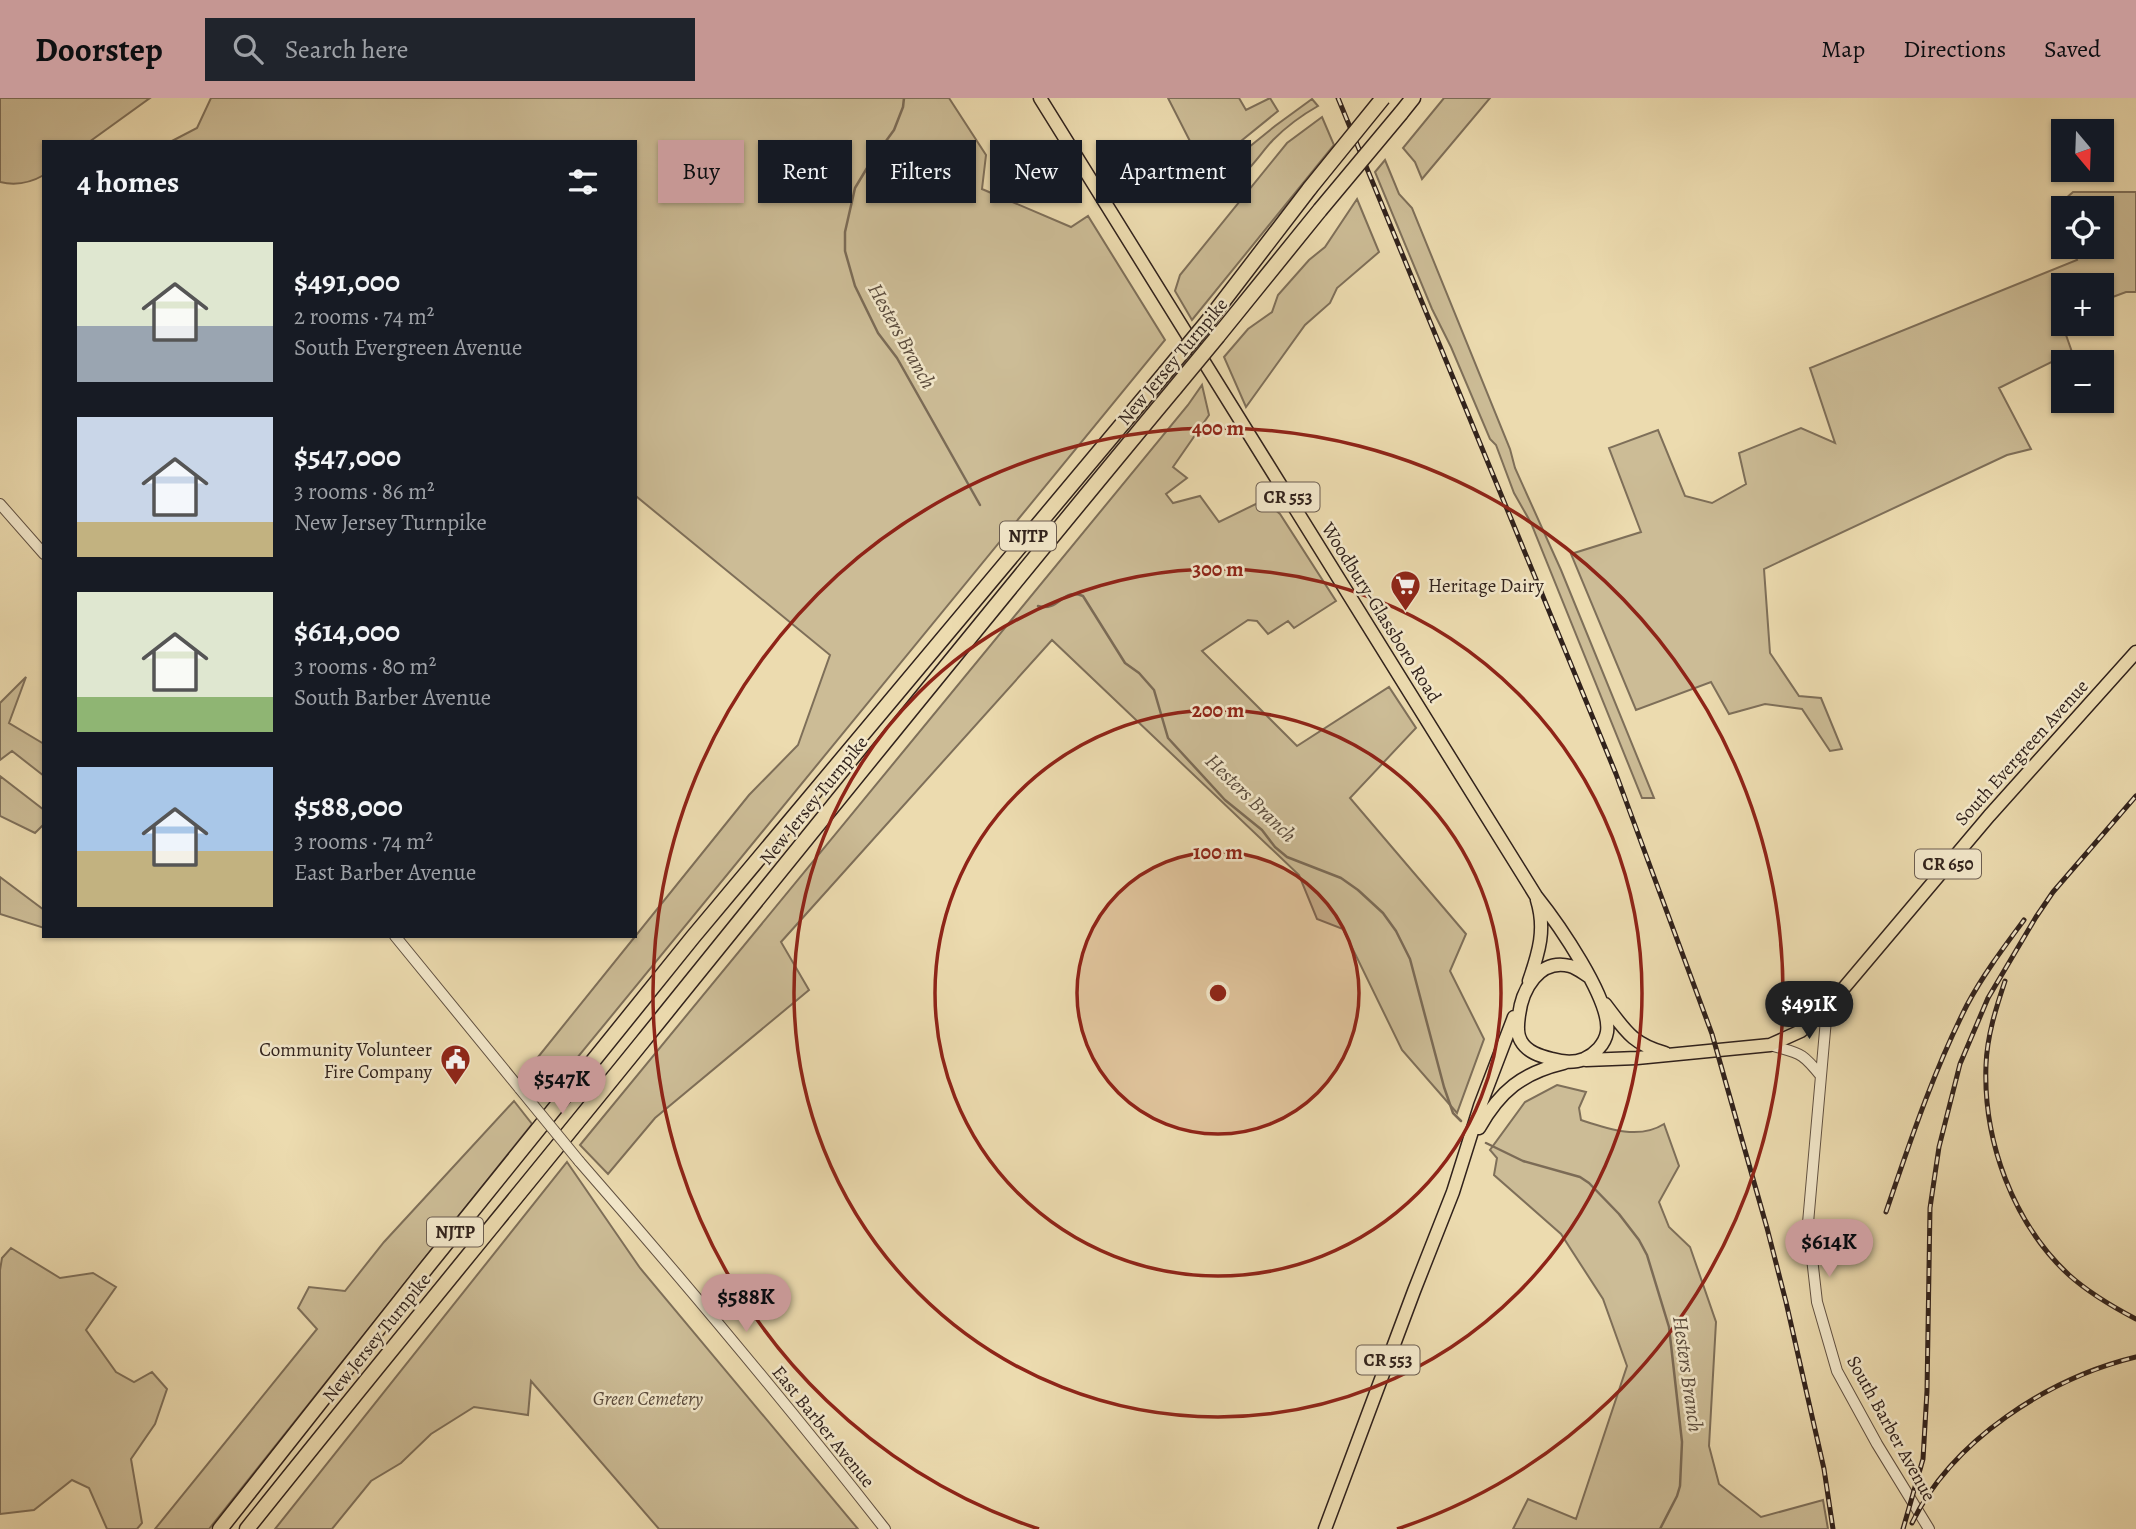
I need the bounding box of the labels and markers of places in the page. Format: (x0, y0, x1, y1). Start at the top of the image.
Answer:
supermarket icon: Heritage Dairy (1388, 568, 1422, 612)
place label: Heritage Dairy (1428, 573, 1544, 599)
centre of rings (1206, 981, 1230, 1005)
pin: $491K (1760, 982, 1858, 1041)
place label: Community Volunteer Fire Company (259, 1037, 433, 1085)
public building icon: Community Volunteer Fire Company (438, 1043, 472, 1087)
pin: $547K (513, 1056, 611, 1116)
pin: $614K (1780, 1220, 1878, 1279)
pin: $588K (697, 1274, 795, 1334)

